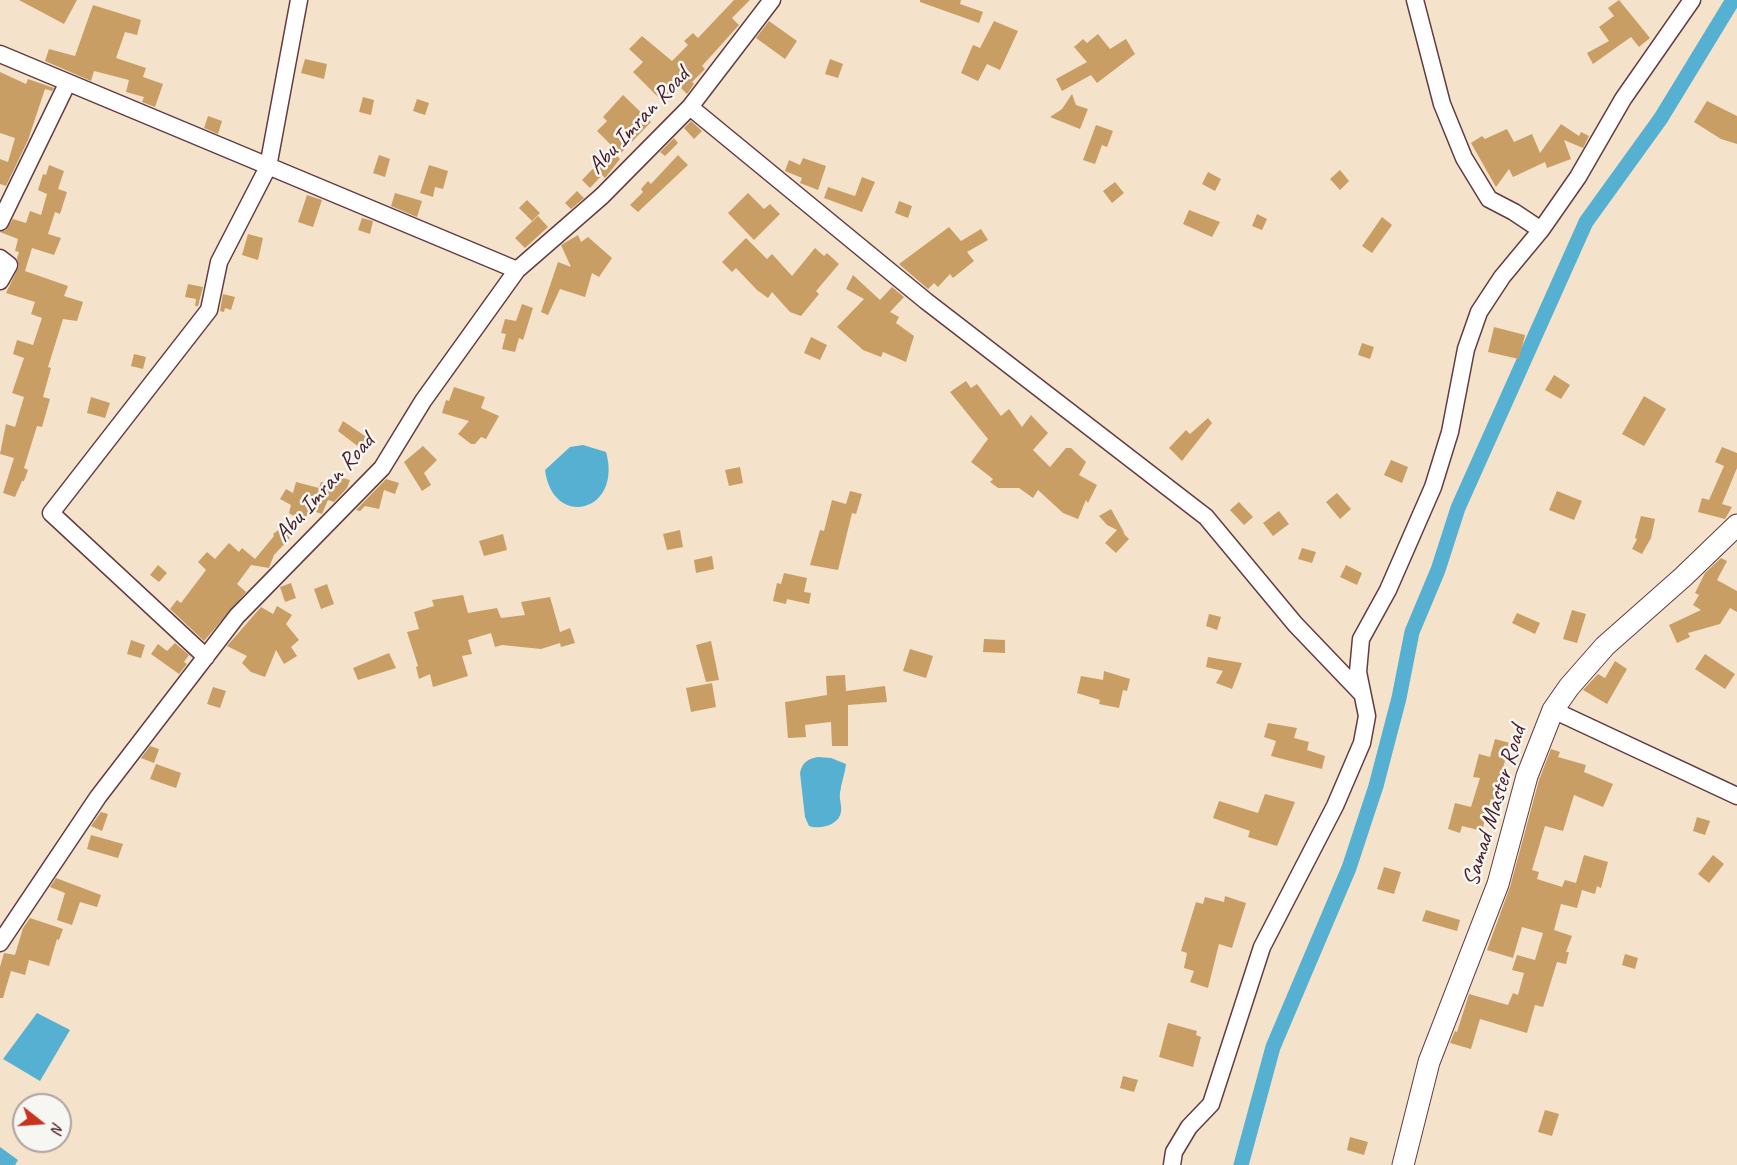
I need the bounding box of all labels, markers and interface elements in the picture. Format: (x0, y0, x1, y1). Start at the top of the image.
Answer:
street label: Abu Imran Road (582, 61, 696, 181)
street label: Abu Imran Road (269, 428, 381, 548)
street label: Samad Master Road (1457, 722, 1533, 890)
north arrow (12, 1093, 72, 1153)
text: N (46, 1120, 68, 1135)

